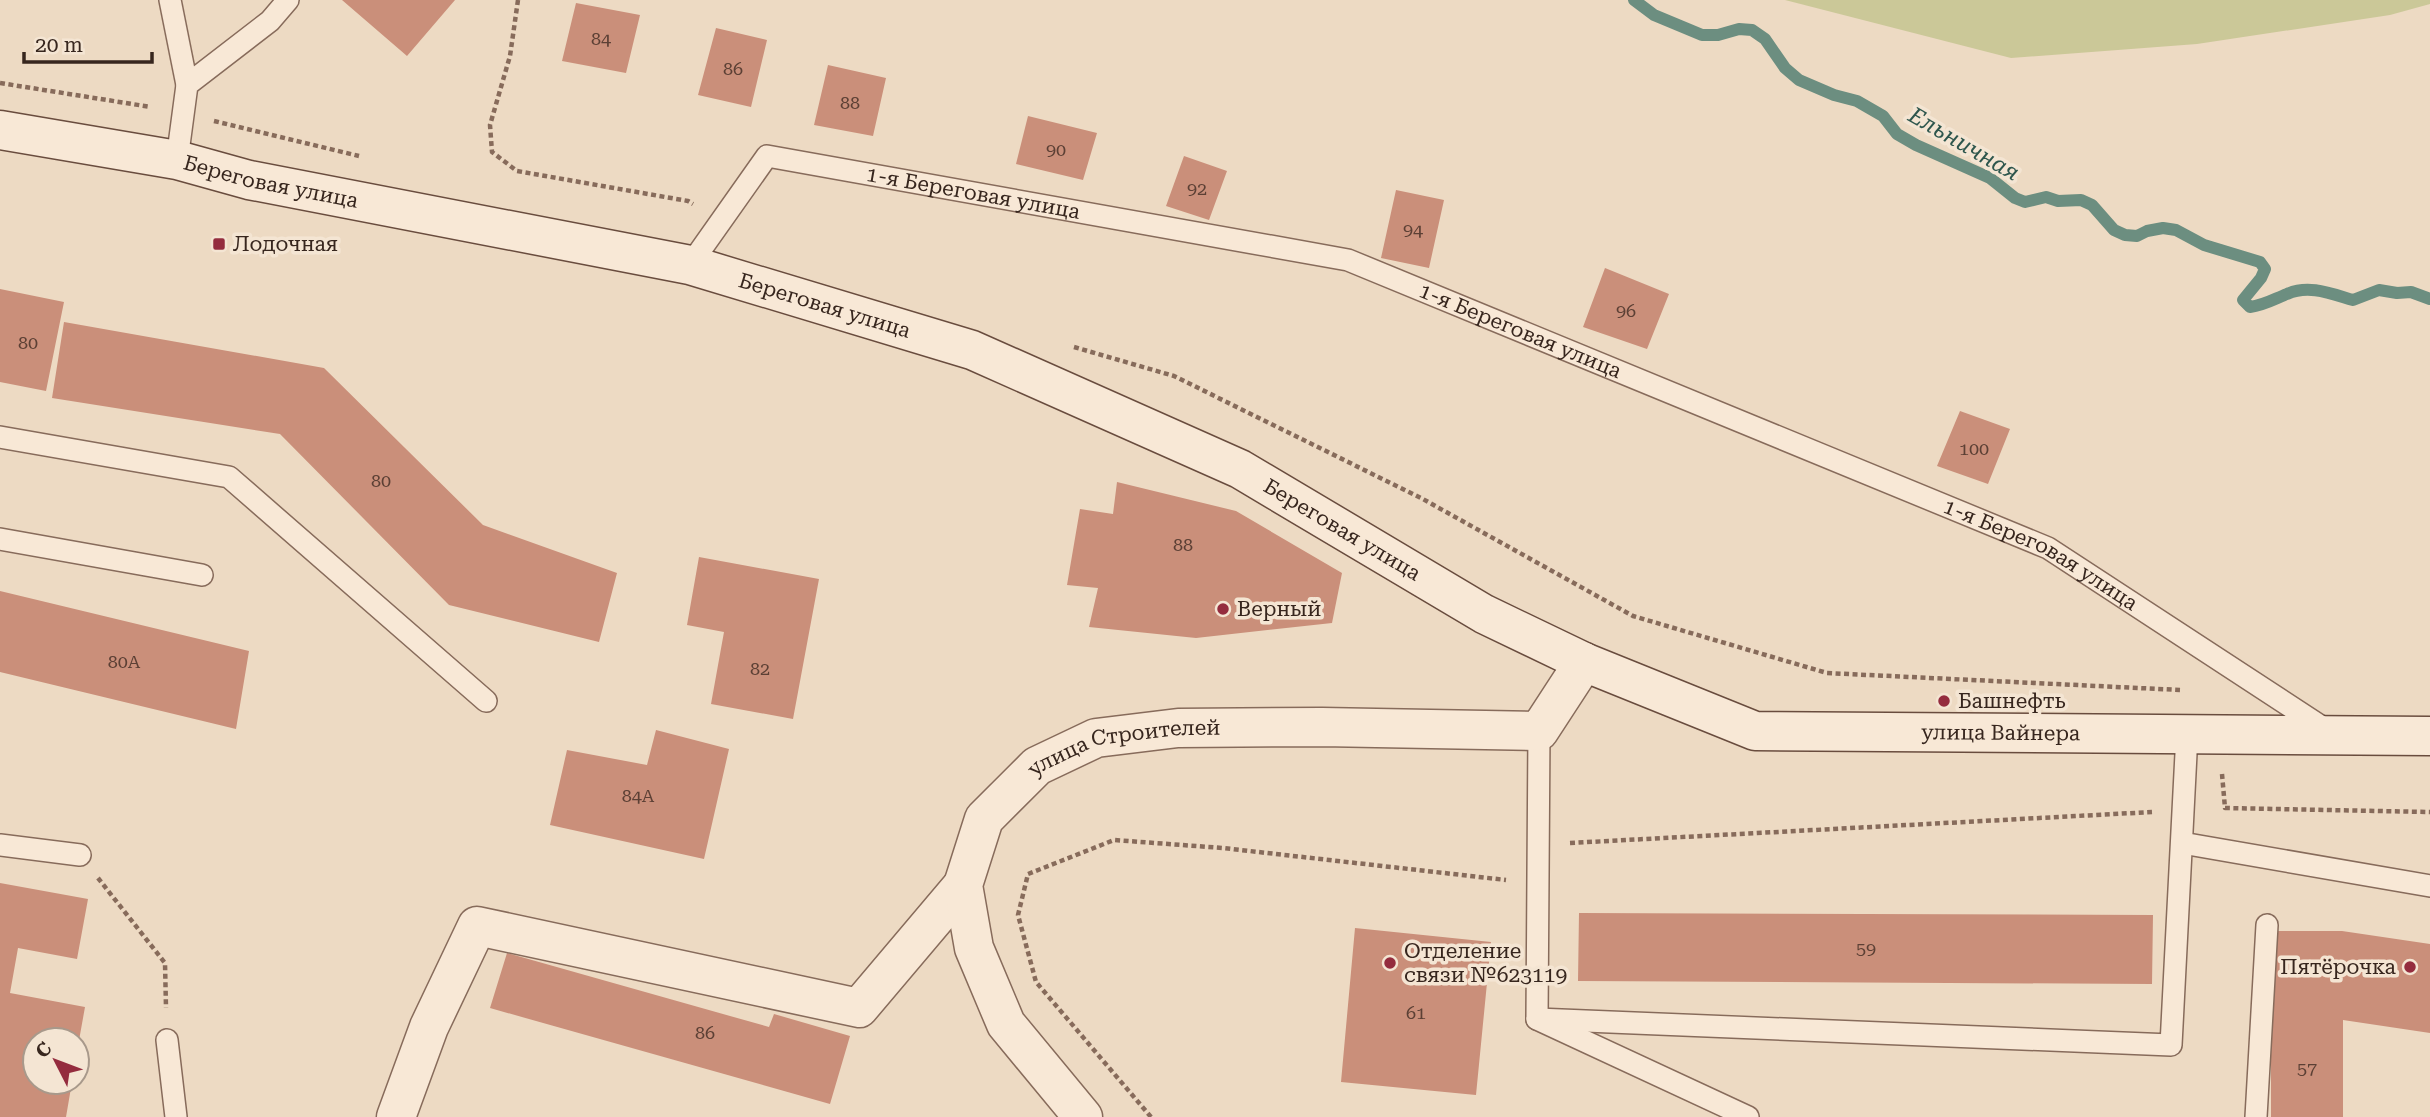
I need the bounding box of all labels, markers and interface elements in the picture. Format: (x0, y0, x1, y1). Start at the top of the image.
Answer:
scale bar (24, 21, 152, 65)
house number: 84 (591, 28, 611, 49)
text: 20 m (35, 33, 83, 57)
house number: 86 (723, 58, 743, 79)
house number: 88 (840, 92, 860, 113)
water label: Ельничная (1903, 101, 2024, 187)
house number: 90 (1046, 139, 1066, 160)
street label: Береговая улица (181, 150, 361, 213)
street label: 1-я Береговая улица (864, 162, 1083, 224)
house number: 92 (1187, 178, 1207, 199)
house number: 94 (1403, 219, 1423, 240)
place label: Лодочная (233, 232, 338, 256)
marker: Лодочная (211, 236, 227, 252)
street label: Береговая улица (736, 268, 914, 343)
street label: 1-я Береговая улица (1416, 279, 1626, 383)
house number: 96 (1616, 300, 1636, 321)
house number: 80 (18, 332, 38, 353)
house number: 100 (1959, 438, 1989, 459)
house number: 80 (371, 470, 391, 491)
street label: Береговая улица (1259, 474, 1426, 586)
street label: 1-я Береговая улица (1940, 494, 2143, 616)
house number: 88 (1173, 534, 1193, 555)
place label: Верный (1237, 597, 1321, 621)
marker: Верный (1215, 601, 1231, 617)
house number: 80А (108, 651, 141, 672)
house number: 82 (750, 658, 770, 679)
place label: Башнефть (1958, 689, 2066, 713)
marker: Башнефть (1936, 693, 1952, 709)
street label: улица Строителей (1022, 716, 1220, 781)
street label: улица Вайнера (1921, 720, 2081, 745)
house number: 84А (622, 785, 655, 806)
house number: 59 (1856, 938, 1876, 959)
place label: Отделение связи №623119 (1404, 939, 1567, 987)
marker: Отделение связи №623119 (1382, 955, 1398, 971)
place label: Пятёрочка (2280, 955, 2397, 979)
marker: Пятёрочка (2402, 959, 2418, 975)
house number: 61 (1406, 1002, 1426, 1023)
house number: 86 (695, 1022, 715, 1043)
north arrow (21, 1026, 91, 1096)
text: С (31, 1037, 57, 1063)
house number: 57 (2297, 1058, 2317, 1079)

